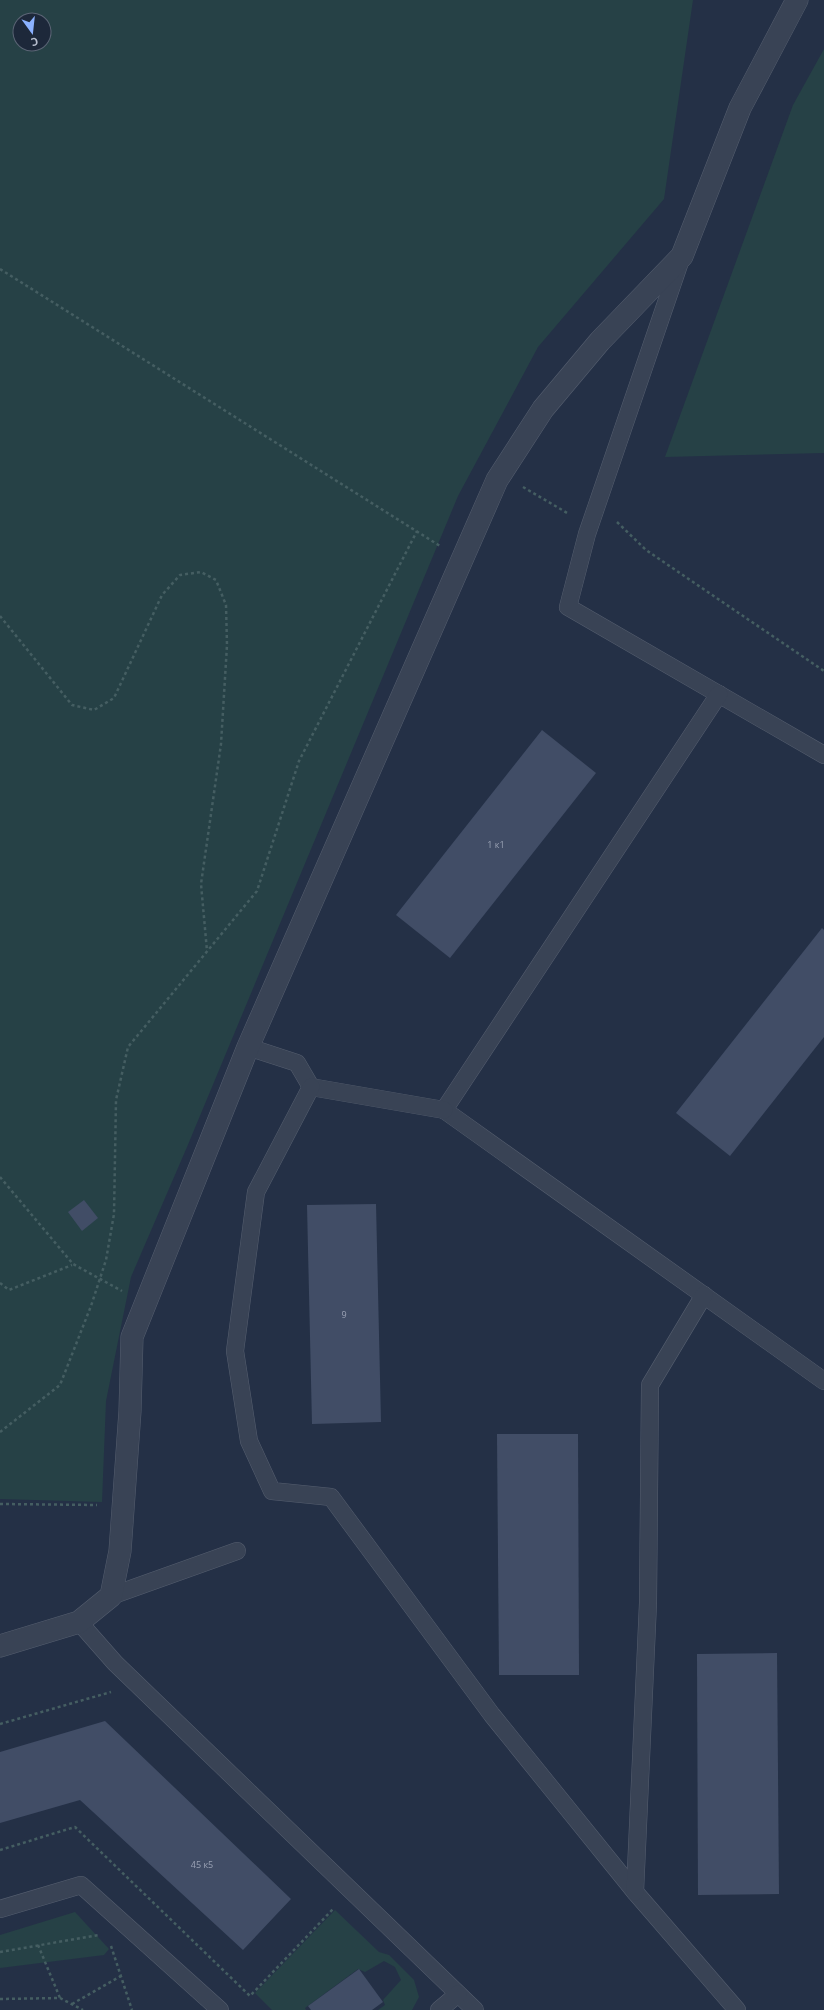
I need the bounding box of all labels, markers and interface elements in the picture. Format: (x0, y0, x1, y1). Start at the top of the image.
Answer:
north arrow (12, 12, 52, 52)
text: С (29, 34, 40, 50)
house number: 1 к1 (487, 838, 505, 851)
house number: 9 (341, 1308, 347, 1321)
house number: 45 к5 (191, 1858, 213, 1871)

